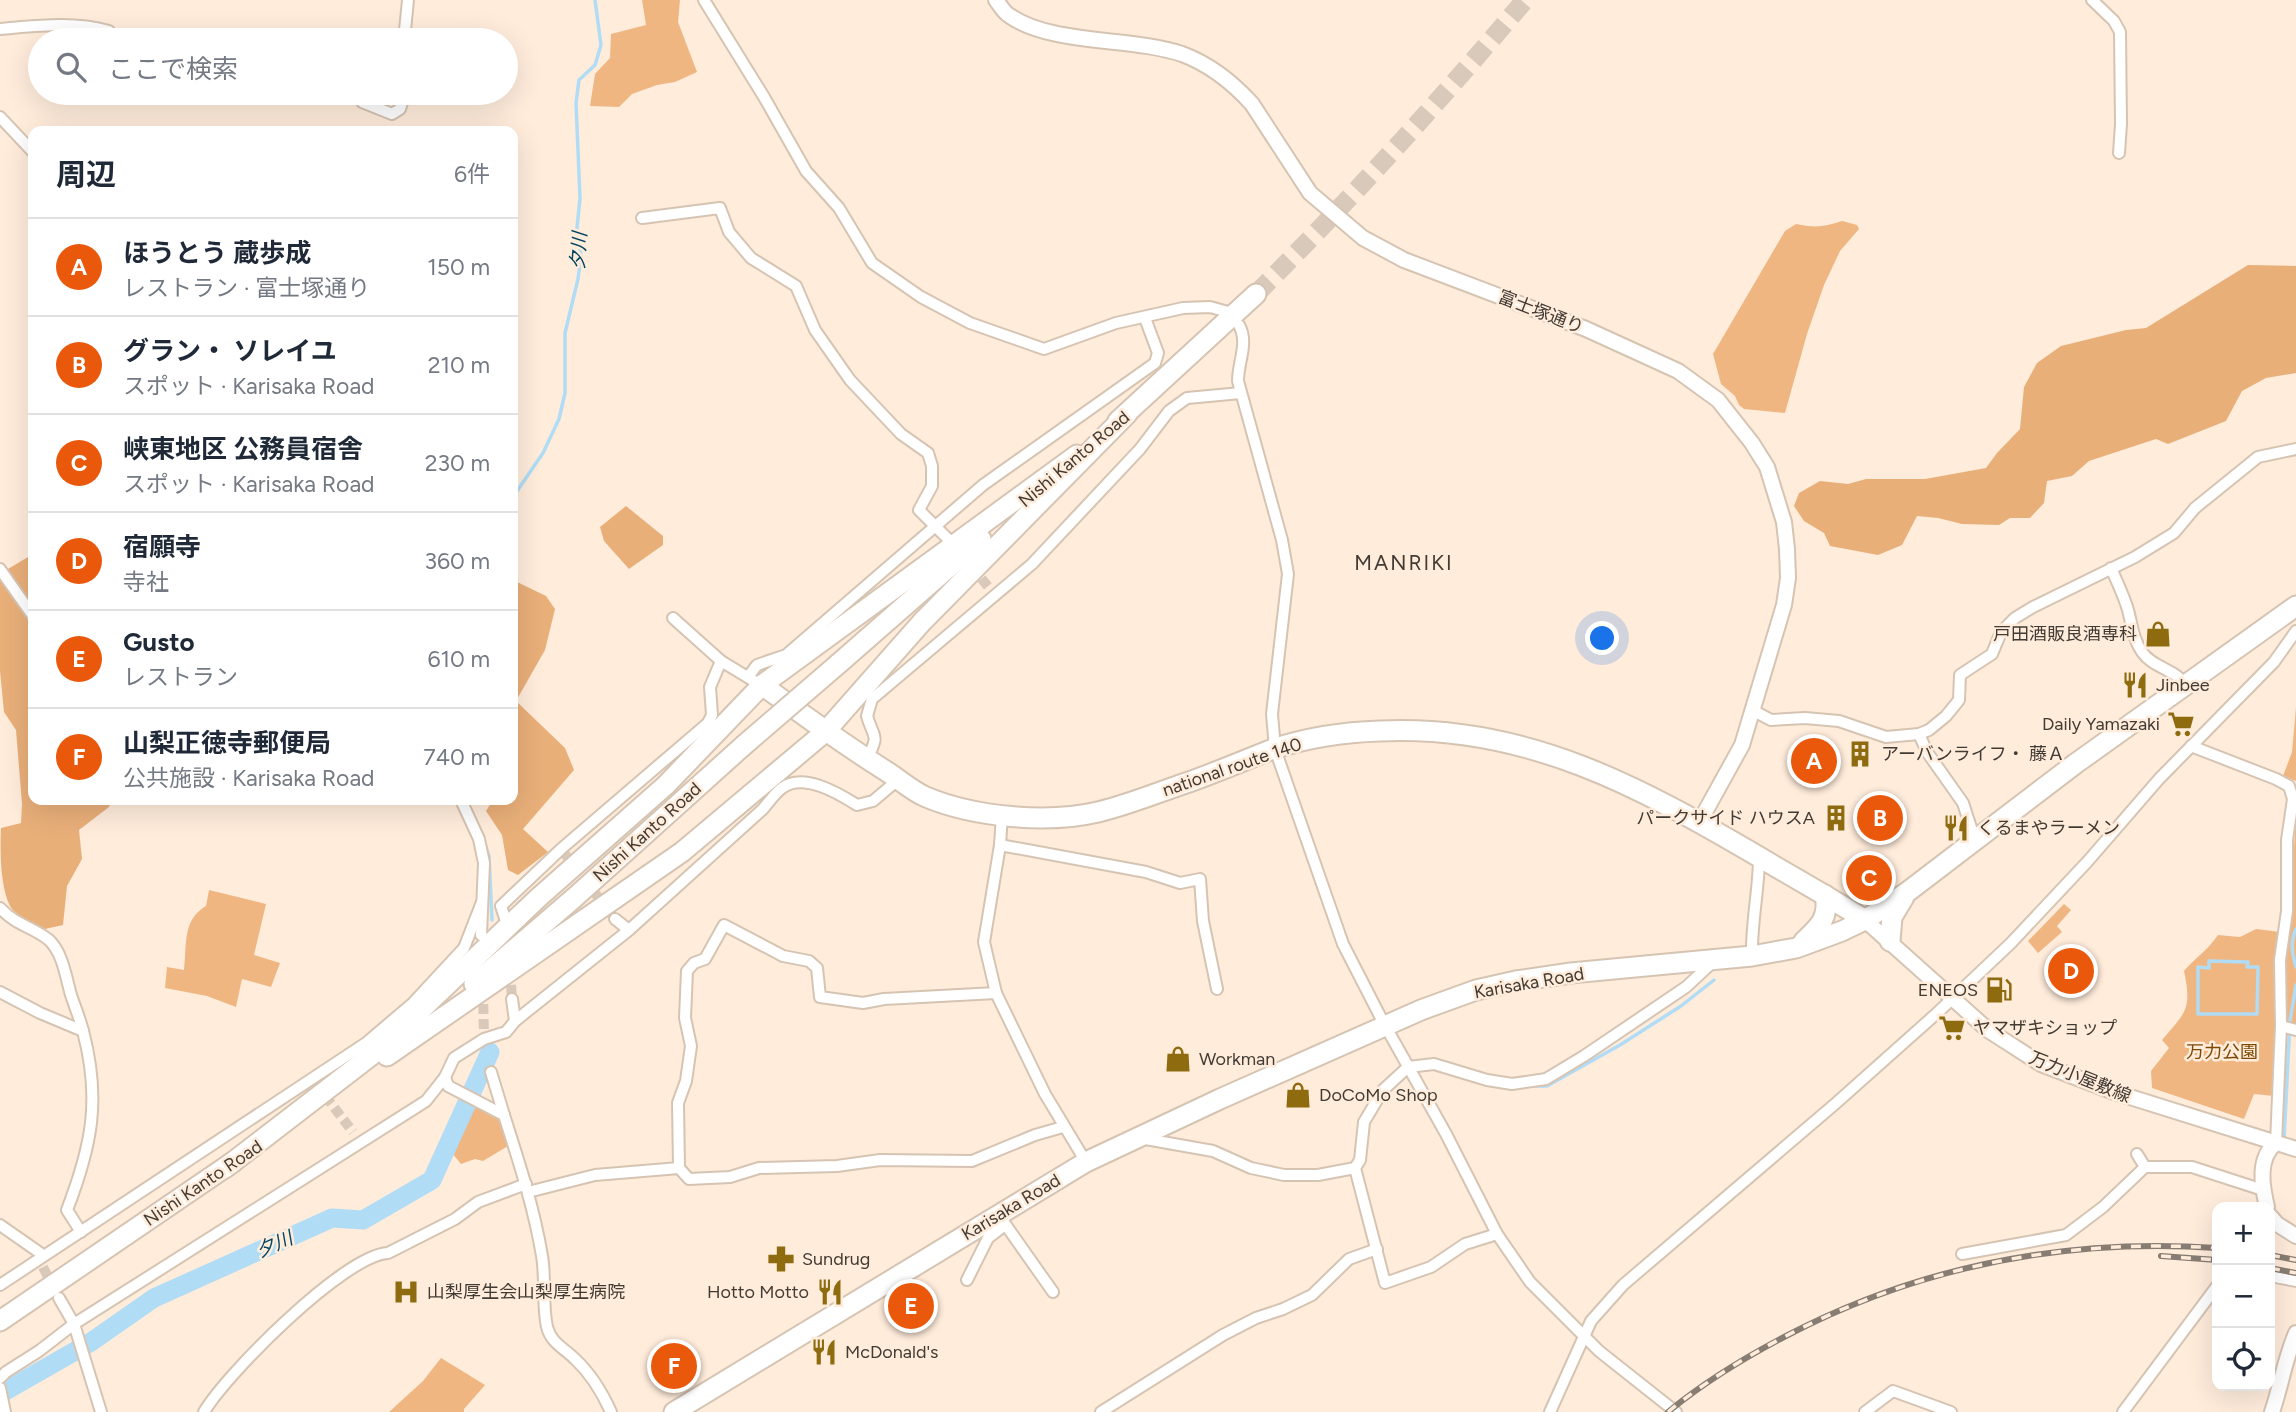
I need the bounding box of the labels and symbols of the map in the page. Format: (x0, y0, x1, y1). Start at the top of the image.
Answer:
water label: 夕川 (566, 229, 591, 271)
street label: 富士塚通り (1495, 286, 1587, 338)
street label: Nishi Kanto Road (1014, 406, 1134, 512)
district label: MANRIKI (1354, 550, 1454, 575)
shop icon: 戸田酒販良酒専科 (2143, 619, 2173, 649)
your location (1585, 621, 1619, 655)
place label: 戸田酒販良酒専科 (1993, 623, 2137, 645)
restaurant icon: Jinbee (2120, 670, 2150, 700)
place label: Jinbee (2156, 674, 2210, 696)
supermarket icon: Daily Yamazaki (2166, 709, 2196, 739)
place label: Daily Yamazaki (2042, 713, 2160, 735)
street label: national route 140 (1159, 733, 1305, 801)
pin: A (1791, 735, 1837, 787)
building icon: アーバンライフ・ 藤Ａ (1845, 739, 1875, 769)
place label: アーバンライフ・ 藤Ａ (1881, 743, 2065, 765)
street label: Nishi Kanto Road (588, 778, 706, 886)
pin: B (1857, 792, 1903, 844)
building icon: パークサイド ハウスA (1821, 803, 1851, 833)
place label: パークサイド ハウスA (1636, 807, 1815, 829)
restaurant icon: くるまやラーメン (1941, 813, 1971, 843)
place label: くるまやラーメン (1977, 817, 2120, 839)
pin: C (1846, 852, 1892, 904)
pin: D (2048, 945, 2094, 997)
street label: Karisaka Road (1472, 962, 1586, 1004)
fuel station icon: ENEOS (1984, 975, 2014, 1005)
place label: ENEOS (1918, 979, 1978, 1001)
supermarket icon: ヤマザキショップ (1937, 1013, 1967, 1043)
place label: ヤマザキショップ (1973, 1017, 2117, 1039)
park label: 万力公園 (2186, 1041, 2258, 1063)
shop icon: Workman (1163, 1044, 1193, 1074)
street label: 万力小屋敷線 (2026, 1047, 2134, 1107)
place label: Workman (1199, 1048, 1275, 1070)
shop icon: DoCoMo Shop (1283, 1080, 1313, 1110)
place label: DoCoMo Shop (1319, 1084, 1438, 1106)
street label: Nishi Kanto Road (140, 1135, 266, 1231)
street label: Karisaka Road (958, 1169, 1064, 1245)
water label: 夕川 (252, 1225, 298, 1263)
pharmacy icon: Sundrug (766, 1244, 796, 1274)
place label: Sundrug (802, 1248, 870, 1270)
hospital icon: 山梨厚生会山梨厚生病院 (391, 1277, 421, 1307)
restaurant icon: Hotto Motto (815, 1277, 845, 1307)
pin: E (888, 1280, 934, 1332)
place label: 山梨厚生会山梨厚生病院 (427, 1281, 625, 1303)
place label: Hotto Motto (707, 1281, 809, 1303)
restaurant icon: McDonald's (809, 1337, 839, 1367)
pin: F (651, 1340, 697, 1392)
place label: McDonald's (845, 1341, 939, 1363)

